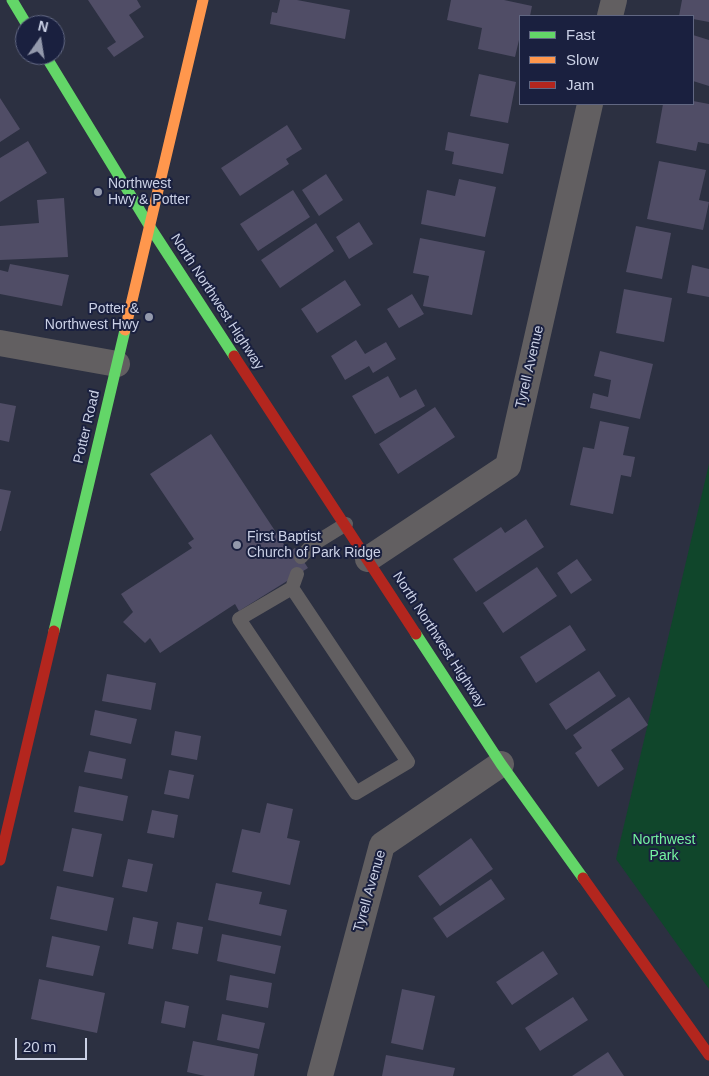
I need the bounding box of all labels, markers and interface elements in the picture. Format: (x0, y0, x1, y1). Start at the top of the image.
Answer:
north arrow (15, 15, 65, 65)
legend (519, 15, 694, 105)
text: N (36, 17, 50, 35)
text: Fast (566, 26, 595, 43)
text: Slow (566, 51, 599, 68)
text: Jam (566, 76, 594, 93)
place label: Northwest Hwy & Potter (108, 176, 190, 208)
marker: Northwest Hwy & Potter (92, 186, 104, 198)
street label: North Northwest Highway (167, 231, 267, 373)
place label: Potter & Northwest Hwy (45, 301, 139, 334)
marker: Potter & Northwest Hwy (143, 311, 155, 323)
street label: Tyrell Avenue (512, 324, 548, 410)
street label: Potter Road (70, 389, 104, 465)
place label: First Baptist Church of Park Ridge (247, 529, 381, 562)
marker: First Baptist Church of Park Ridge (231, 539, 243, 551)
street label: North Northwest Highway (389, 569, 489, 711)
park label: Northwest Park (632, 832, 696, 864)
street label: Tyrell Avenue (350, 848, 390, 934)
scale bar (18, 1028, 90, 1060)
text: 20 m (23, 1038, 56, 1055)

